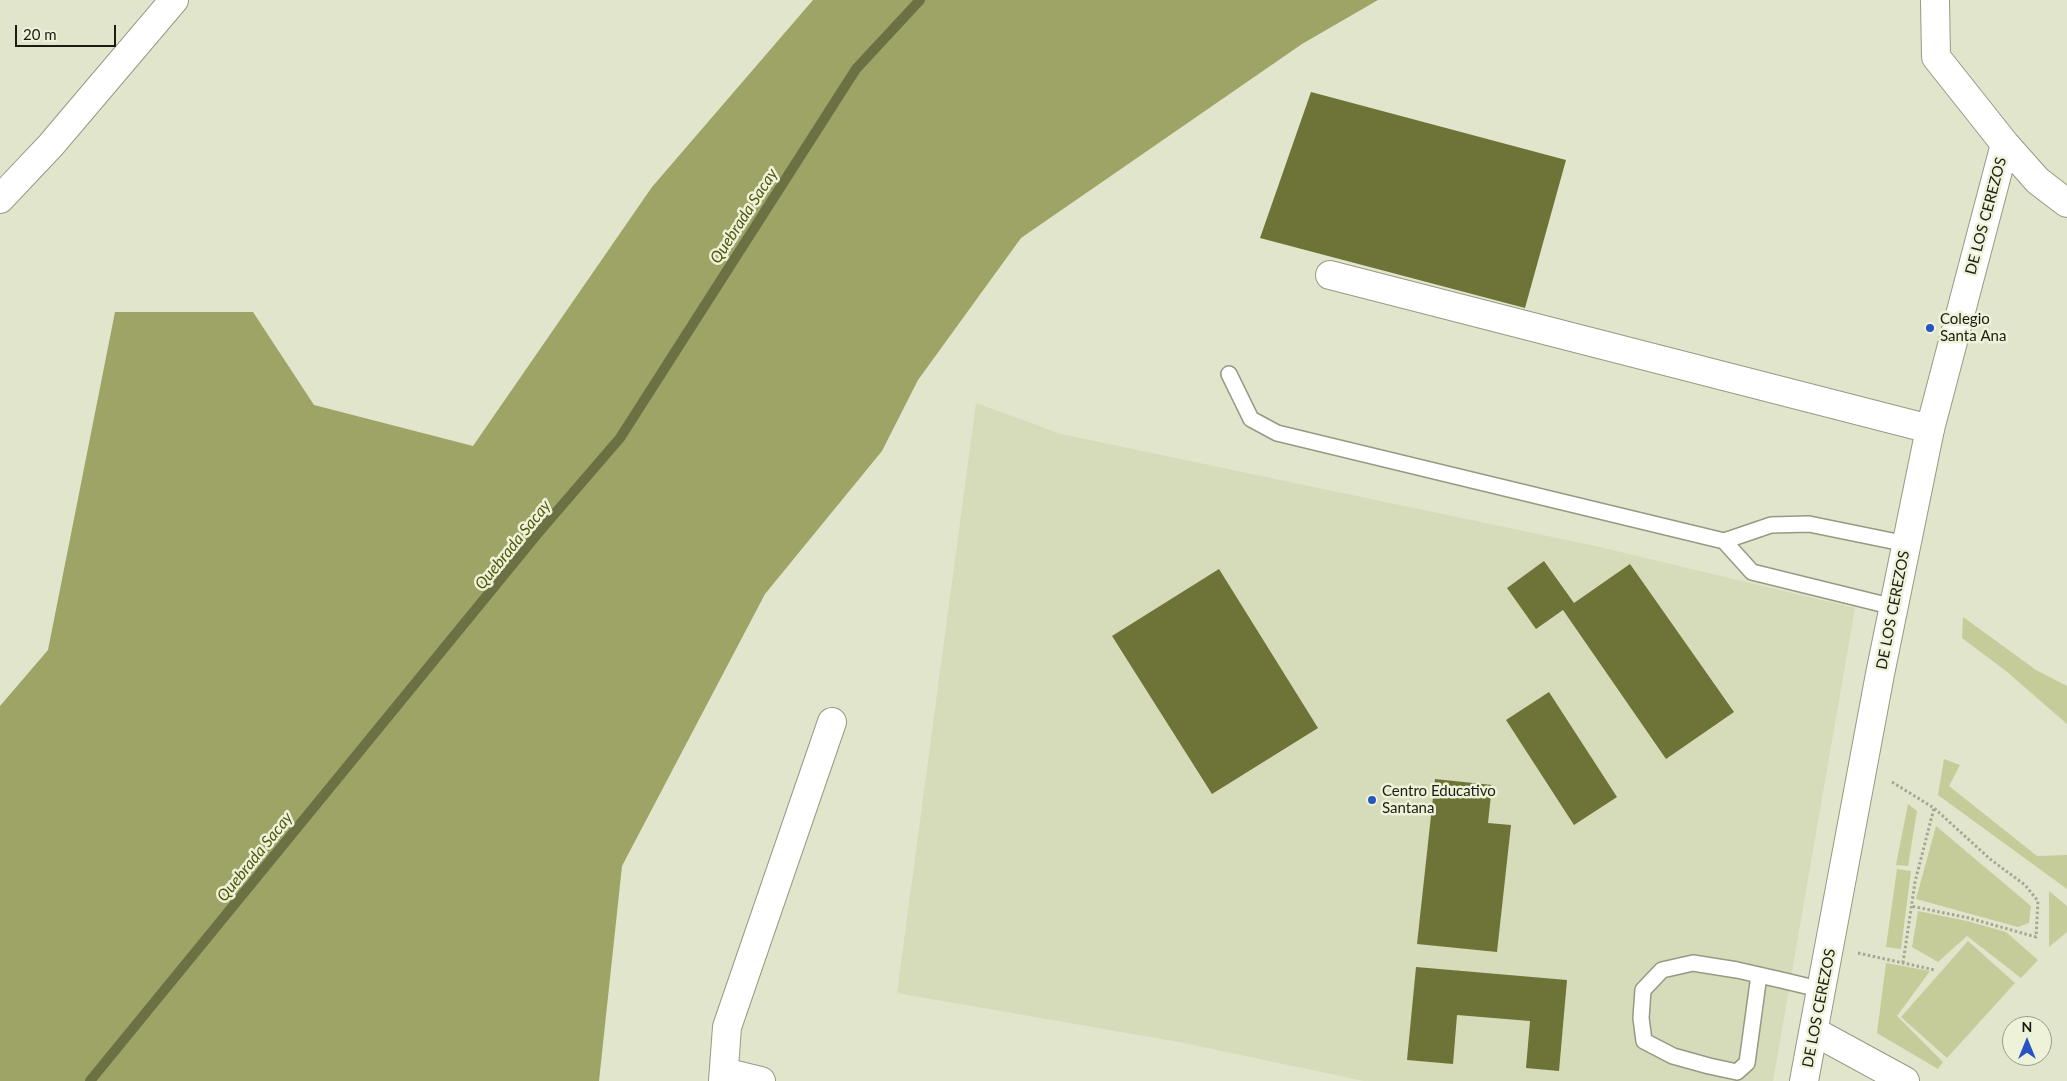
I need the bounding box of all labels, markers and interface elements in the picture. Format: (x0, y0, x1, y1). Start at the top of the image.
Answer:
scale bar (18, 15, 119, 47)
text: 20 m (23, 25, 57, 43)
street label: DE LOS CEREZOS (1962, 155, 2010, 277)
water label: Quebrada Sacay (706, 165, 782, 267)
place label: Colegio Santa Ana (1940, 310, 2006, 345)
marker: Colegio Santa Ana (1924, 322, 1936, 334)
water label: Quebrada Sacay (471, 496, 555, 594)
street label: DE LOS CEREZOS (1873, 549, 1913, 671)
place label: Centro Educativo Santana (1382, 782, 1496, 817)
marker: Centro Educativo Santana (1366, 794, 1378, 806)
water label: Quebrada Sacay (213, 808, 297, 906)
street label: DE LOS CEREZOS (1799, 947, 1839, 1069)
north arrow (2002, 1016, 2052, 1066)
text: N (2022, 1018, 2032, 1035)

